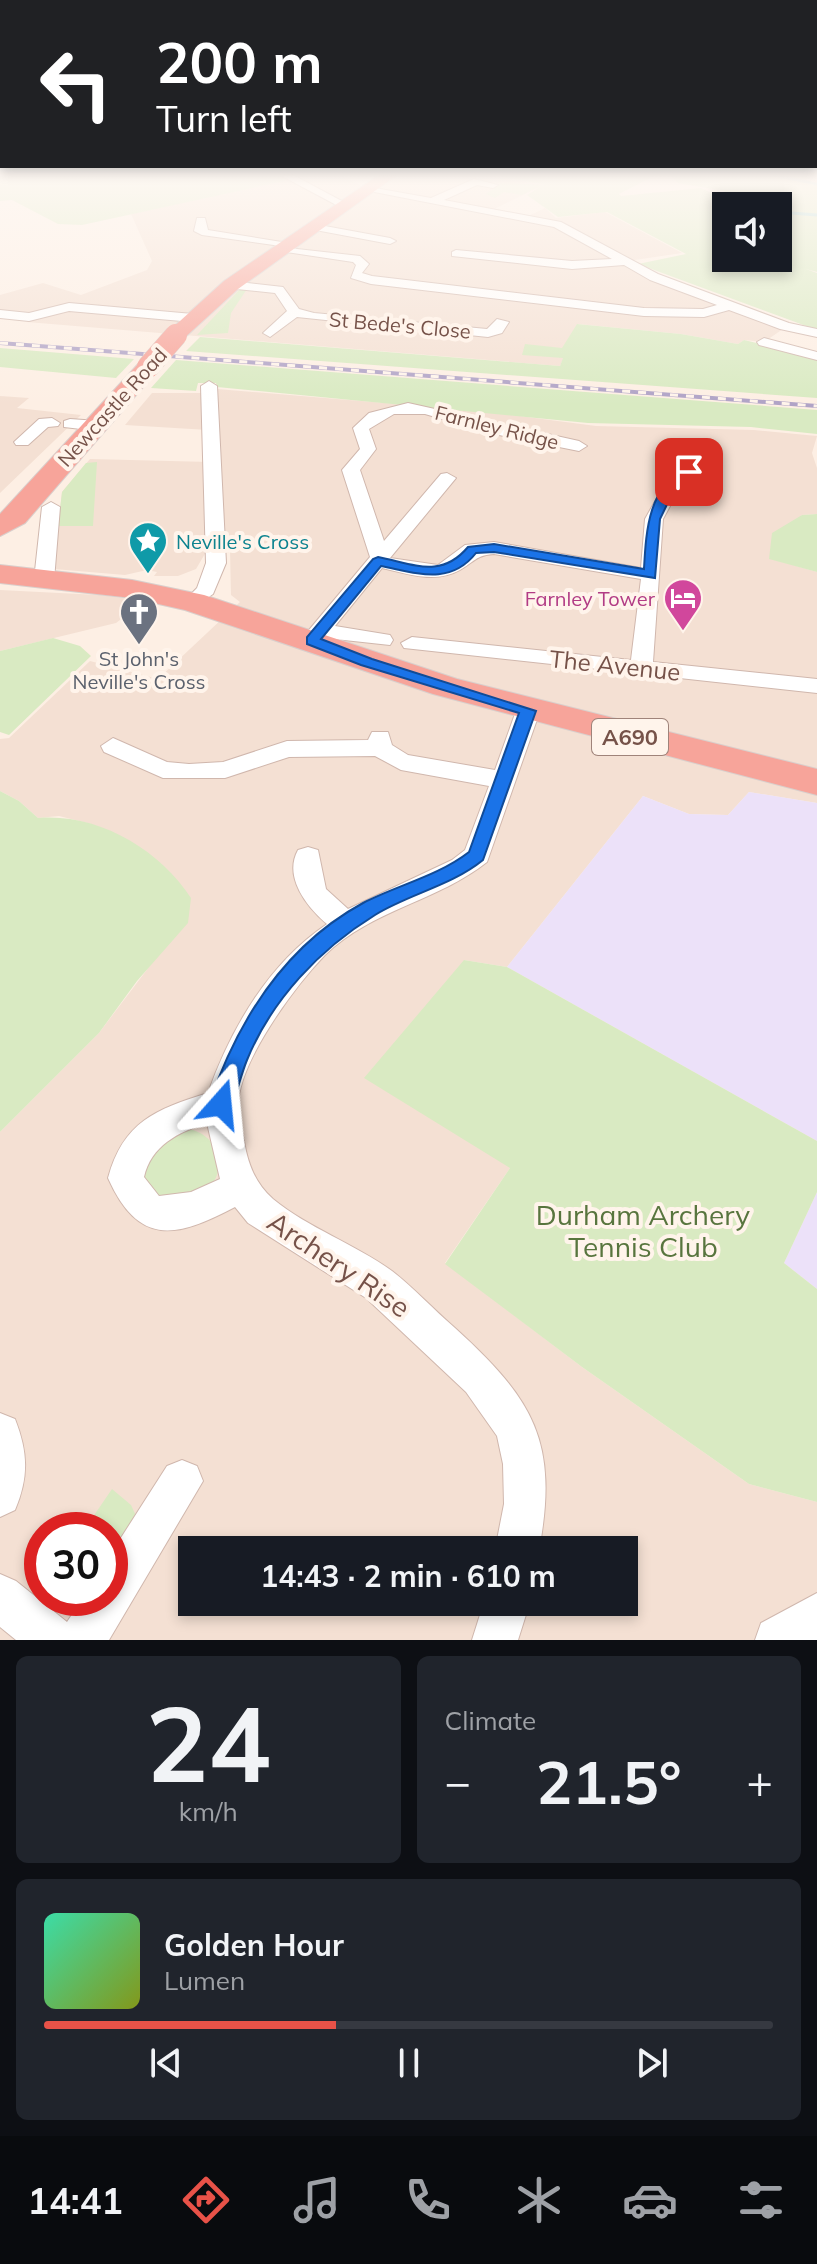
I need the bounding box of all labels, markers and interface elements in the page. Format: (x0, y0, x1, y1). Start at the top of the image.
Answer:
text: 200 m (156, 27, 323, 97)
icon: left (24, 32, 128, 136)
text: Turn left (156, 96, 292, 141)
map controls (712, 192, 792, 272)
button: sound (712, 192, 792, 272)
street label: St Bede's Close (328, 306, 472, 344)
street label: Newcastle Road (52, 342, 172, 472)
street label: Farnley Ridge (432, 400, 562, 454)
pin (655, 438, 723, 506)
icon: arrive (667, 450, 711, 494)
place icon: Neville's Cross (127, 520, 169, 575)
place label: Neville's Cross (176, 529, 309, 554)
hotel icon: Farnley Tower (662, 577, 704, 632)
place label: Farnley Tower (525, 586, 656, 611)
church icon: St John's Neville's Cross (118, 591, 160, 646)
street label: The Avenue (548, 643, 682, 687)
place label: St John's Neville's Cross (72, 646, 206, 694)
road number: A690 (592, 719, 668, 755)
position arrow (179, 1062, 263, 1146)
park label: Durham Archery Tennis Club (536, 1197, 750, 1264)
street label: Archery Rise (261, 1204, 417, 1324)
speed limit sign: 30 (24, 1512, 128, 1616)
text: 14:43 · 2 min · 610 m (260, 1557, 556, 1595)
text: 24 (146, 1677, 271, 1808)
text: Climate (445, 1704, 536, 1737)
text: 21.5° (536, 1744, 682, 1819)
text: − (445, 1754, 471, 1809)
text: + (747, 1754, 773, 1809)
text: km/h (179, 1795, 238, 1828)
text: Golden Hour (164, 1926, 344, 1964)
text: Lumen (164, 1964, 245, 1997)
icon: previous (144, 2041, 188, 2085)
icon: pause (387, 2041, 431, 2085)
icon: next (630, 2041, 674, 2085)
icon: directions (178, 2172, 234, 2228)
icon: music (289, 2172, 345, 2228)
icon: phone (400, 2172, 456, 2228)
icon: climate (511, 2172, 567, 2228)
icon: car (622, 2172, 678, 2228)
icon: filters (733, 2172, 789, 2228)
text: 14:41 (28, 2178, 123, 2223)

